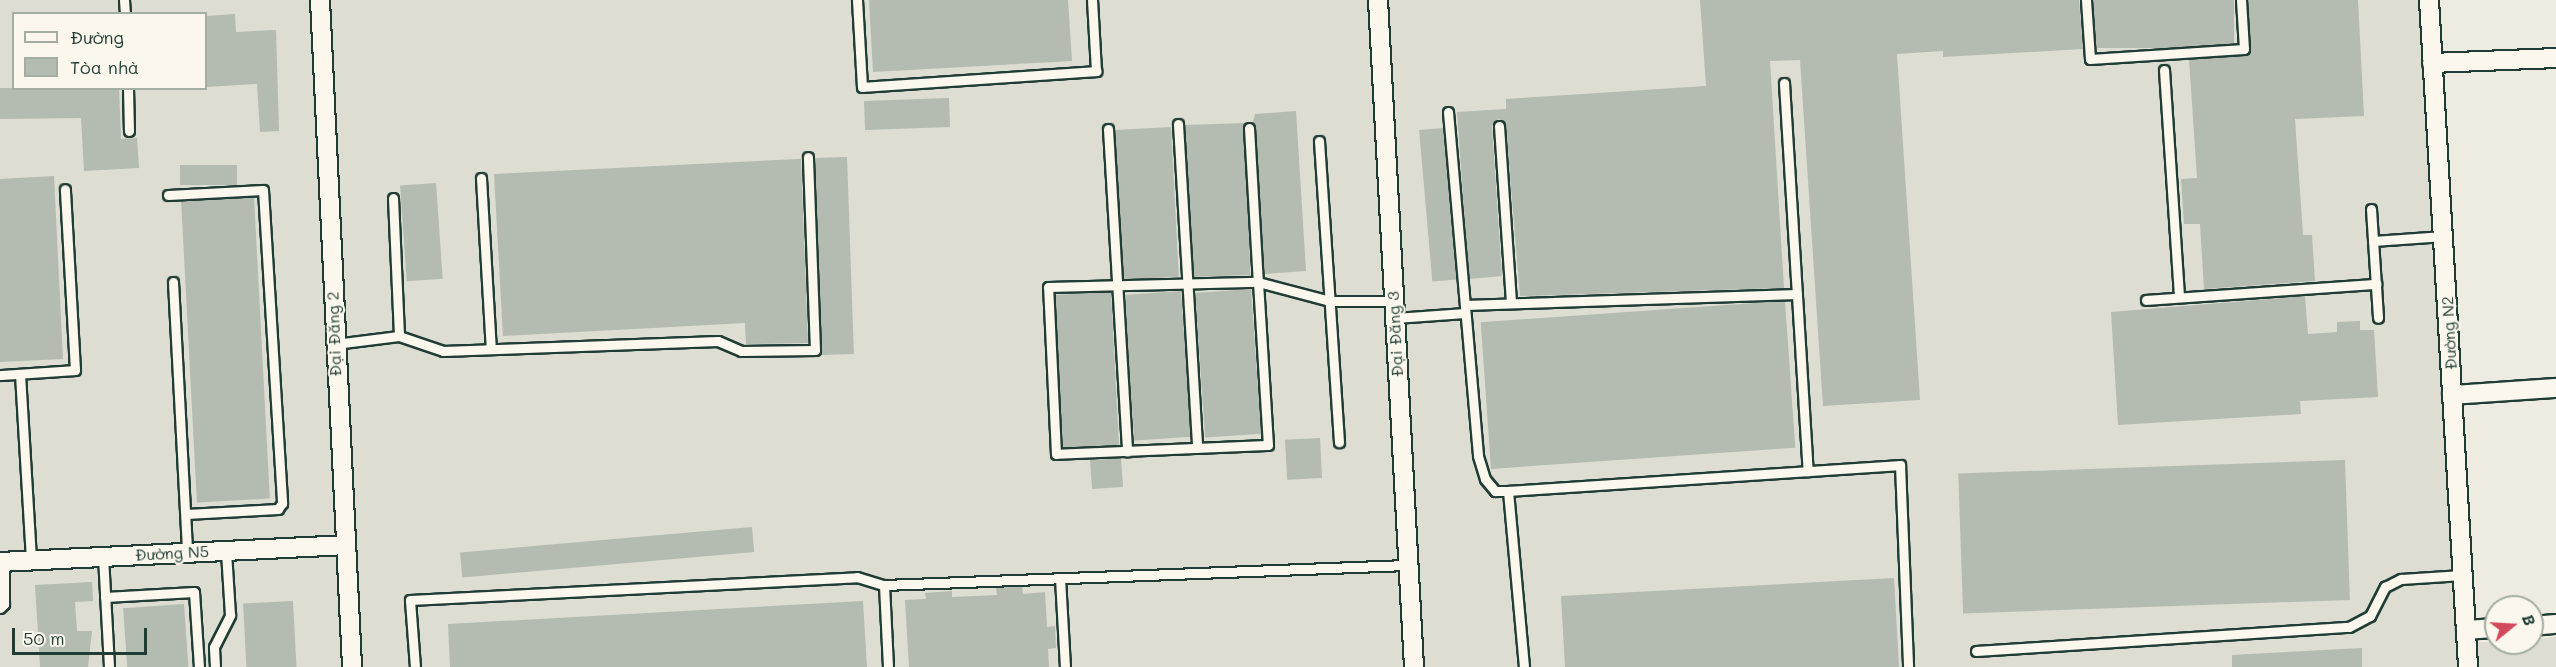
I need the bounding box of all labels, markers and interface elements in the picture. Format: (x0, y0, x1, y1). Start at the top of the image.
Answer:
legend (12, 12, 207, 90)
text: Đường (70, 25, 124, 49)
text: Tòa nhà (70, 55, 139, 79)
street label: Đại Đăng 2 (323, 291, 345, 377)
street label: Đại Đăng 3 (1383, 291, 1407, 377)
street label: Đường N2 (2437, 296, 2461, 370)
street label: Đường N5 (134, 541, 210, 565)
north arrow (2484, 595, 2544, 655)
text: B (2518, 612, 2541, 628)
scale bar (15, 616, 150, 654)
text: 50 m (23, 626, 65, 650)

